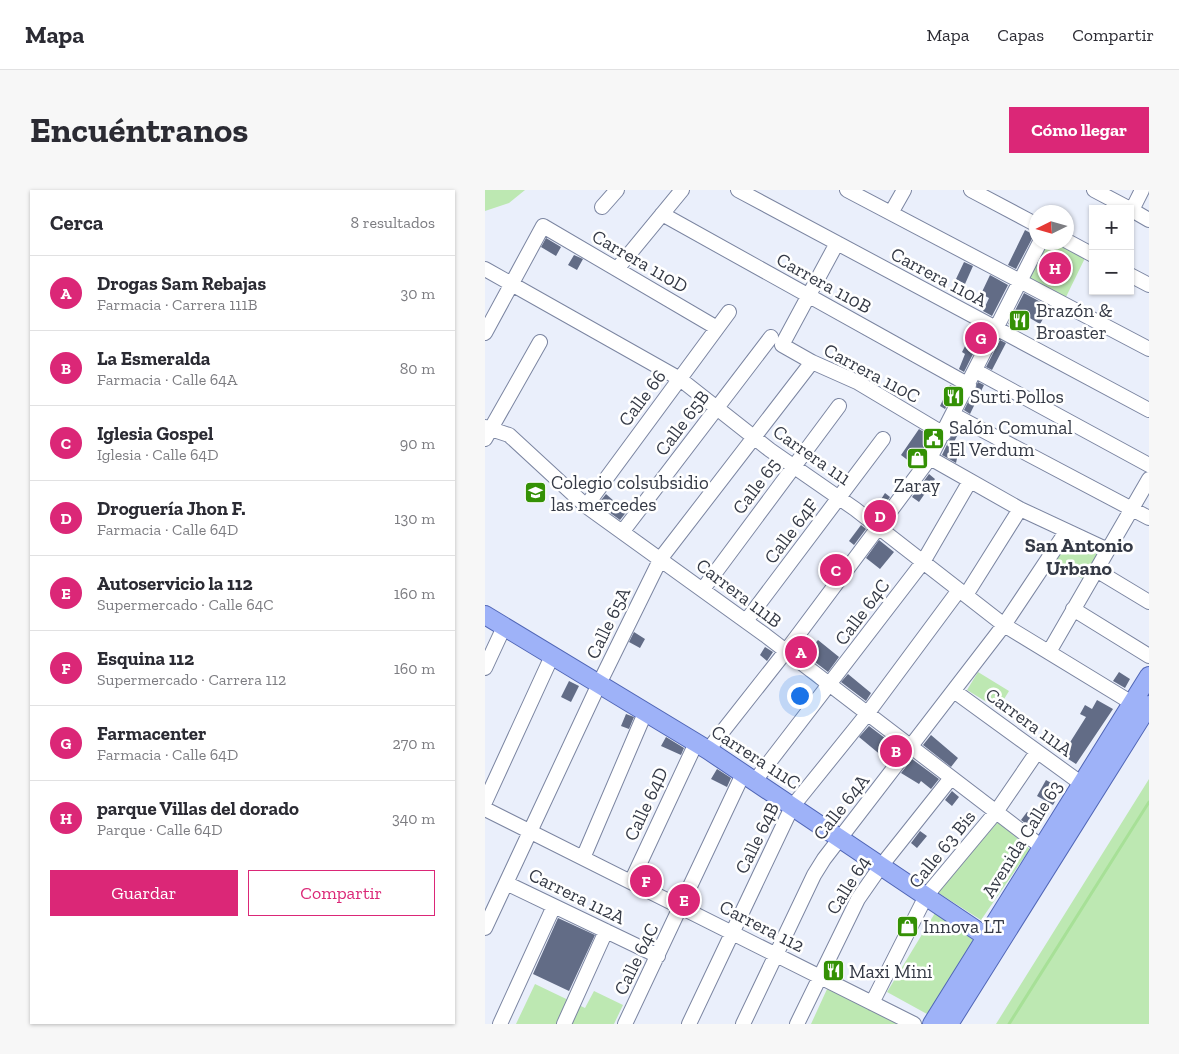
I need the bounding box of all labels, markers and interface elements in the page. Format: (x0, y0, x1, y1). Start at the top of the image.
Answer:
text: Mapa (25, 20, 84, 49)
text: Mapa (926, 24, 969, 46)
text: Capas (997, 24, 1044, 46)
text: Compartir (1072, 24, 1154, 46)
button: Cómo llegar (1009, 107, 1149, 153)
text: Encuéntranos (30, 109, 248, 151)
north arrow (1029, 205, 1074, 250)
map controls (1089, 205, 1134, 295)
button: + (1089, 205, 1134, 250)
text: Cerca (50, 210, 103, 235)
text: 8 resultados (351, 213, 435, 232)
street label: Carrera 110D (588, 224, 692, 298)
street label: Carrera 110A (887, 242, 992, 312)
street label: Carrera 110B (773, 248, 875, 318)
pin: H (1039, 249, 1071, 287)
button: − (1089, 250, 1134, 295)
text: Drogas Sam Rebajas (97, 272, 266, 295)
text: A (61, 284, 72, 303)
text: 30 m (401, 284, 435, 303)
text: Farmacia · Carrera 111B (97, 295, 257, 314)
place label: Brazón & Broaster (1036, 299, 1112, 344)
restaurant icon: Brazón & Broaster (1008, 309, 1032, 333)
pin: G (965, 319, 997, 357)
street label: Carrera 110C (820, 338, 924, 408)
text: La Esmeralda (97, 347, 210, 370)
text: B (61, 359, 71, 378)
text: 80 m (400, 359, 435, 378)
street label: Calle 66 (613, 365, 671, 431)
text: Farmacia · Calle 64A (97, 370, 237, 389)
restaurant icon: Surti Pollos (942, 384, 966, 408)
place label: Surti Pollos (970, 385, 1064, 408)
street label: Calle 65B (650, 386, 714, 460)
place label: Salón Comunal El Verdum (949, 416, 1073, 461)
street label: Carrera 111 (769, 420, 855, 490)
text: Iglesia Gospel (97, 422, 213, 445)
public building icon: Salón Comunal El Verdum (921, 426, 945, 450)
text: C (61, 434, 71, 453)
text: 90 m (400, 434, 435, 453)
text: Iglesia · Calle 64D (97, 445, 218, 464)
shop icon: Zaray (905, 447, 929, 471)
street label: Calle 65 (727, 453, 785, 519)
place label: Colegio colsubsidio las mercedes (551, 471, 709, 516)
place label: Zaray (894, 474, 941, 497)
school or university icon: Colegio colsubsidio las mercedes (523, 481, 547, 505)
street label: Calle 64F (759, 494, 823, 568)
text: Droguería Jhon F. (97, 497, 246, 520)
pin: D (864, 497, 896, 535)
text: D (60, 509, 72, 528)
text: 130 m (394, 509, 435, 528)
text: Farmacia · Calle 64D (97, 520, 238, 539)
district label: San Antonio Urbano (1025, 533, 1134, 580)
pin: C (820, 551, 852, 589)
street label: Carrera 111B (692, 553, 786, 633)
text: Autoservicio la 112 (97, 572, 253, 595)
street label: Calle 64C (830, 574, 894, 650)
street label: Calle 65A (581, 583, 635, 663)
text: E (61, 584, 71, 603)
text: 160 m (394, 584, 435, 603)
text: Supermercado · Calle 64C (97, 595, 274, 614)
pin: A (785, 633, 817, 671)
text: Esquina 112 (97, 647, 194, 670)
text: F (61, 659, 71, 678)
text: 160 m (394, 659, 435, 678)
text: Supermercado · Carrera 112 (97, 670, 286, 689)
your location (787, 683, 813, 709)
street label: Carrera 111A (981, 683, 1078, 762)
street label: Carrera 111C (707, 720, 805, 794)
text: Farmacenter (97, 722, 206, 745)
pin: B (880, 732, 912, 770)
text: G (61, 734, 71, 753)
text: 270 m (393, 734, 435, 753)
text: Farmacia · Calle 64D (97, 745, 238, 764)
street label: Calle 64D (619, 764, 673, 844)
street label: Calle 64A (808, 769, 874, 845)
street label: Avenida Calle 63 (977, 776, 1067, 902)
text: parque Villas del dorado (97, 797, 299, 820)
street label: Calle 64B (730, 799, 784, 877)
street label: Calle 63 Bis (904, 805, 980, 893)
text: H (60, 809, 72, 828)
text: 340 m (392, 809, 435, 828)
text: Parque · Calle 64D (97, 820, 222, 839)
street label: Calle 64 (821, 851, 875, 919)
pin: F (630, 862, 662, 900)
street label: Carrera 112A (525, 863, 630, 930)
button: Guardar (50, 870, 238, 916)
button: Compartir (248, 870, 435, 916)
pin: E (668, 881, 700, 919)
street label: Carrera 112 (716, 895, 808, 957)
shop icon: Innova LT (895, 914, 919, 938)
place label: Innova LT (923, 915, 1005, 938)
street label: Calle 64C (609, 919, 663, 999)
restaurant icon: Maxi Mini (821, 959, 845, 983)
place label: Maxi Mini (849, 960, 932, 983)

